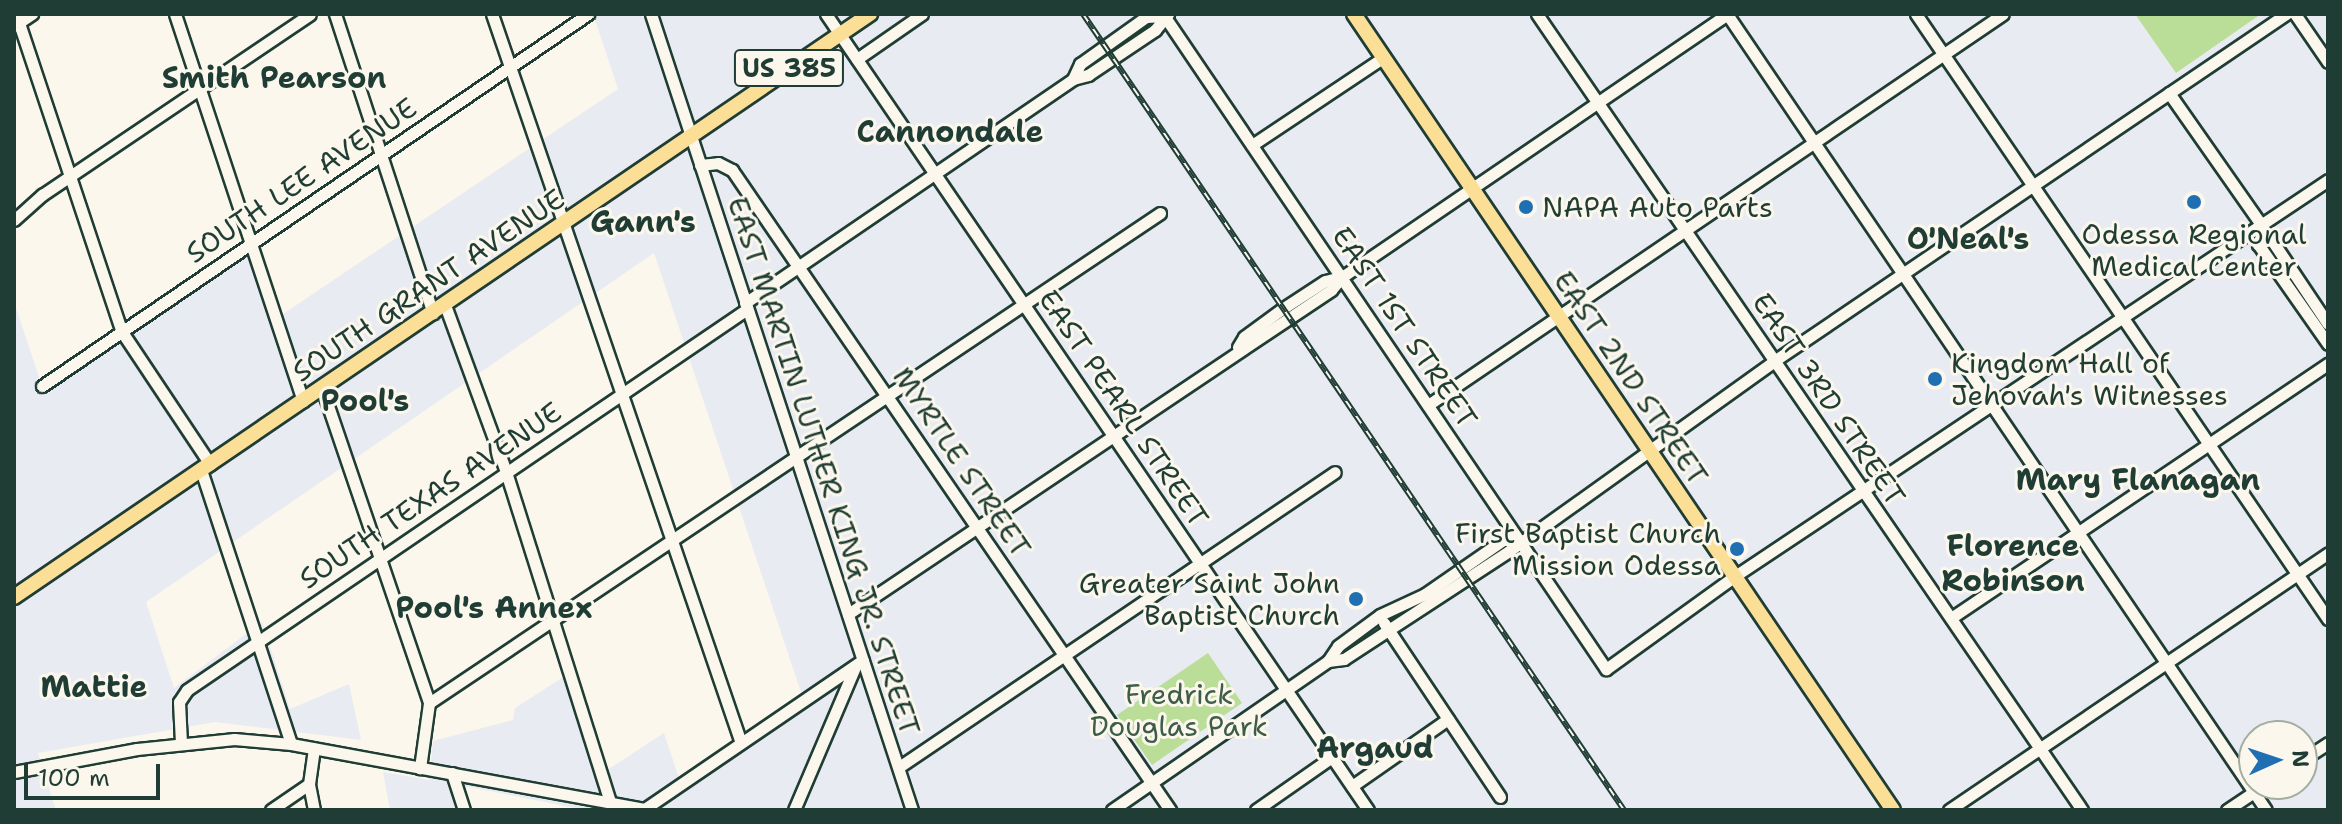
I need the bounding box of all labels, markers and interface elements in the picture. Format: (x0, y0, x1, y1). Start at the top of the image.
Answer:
road number: US 385 (733, 46, 845, 90)
district label: Smith Pearson (162, 60, 386, 96)
street label: SOUTH LEE AVENUE (179, 90, 423, 270)
district label: Cannondale (857, 114, 1043, 150)
street label: SOUTH GRANT AVENUE (286, 181, 570, 389)
place label: NAPA Auto Parts (1542, 190, 1773, 224)
marker: Odessa Regional Medical Center (2183, 191, 2205, 213)
street label: EAST MARTIN LUTHER KING JR. STREET (721, 193, 927, 739)
marker: NAPA Auto Parts (1517, 198, 1535, 216)
district label: Gann's (590, 204, 696, 240)
place label: Odessa Regional Medical Center (2081, 217, 2307, 283)
street label: EAST 1ST STREET (1325, 220, 1485, 434)
district label: O'Neal's (1907, 221, 2029, 257)
street label: EAST 2ND STREET (1547, 265, 1715, 491)
street label: EAST PEARL STREET (1032, 283, 1216, 533)
street label: EAST 3RD STREET (1745, 286, 1913, 512)
place label: Kingdom Hall of Jehovah's Witnesses (1951, 346, 2228, 412)
street label: MYRTLE STREET (886, 361, 1038, 563)
marker: Kingdom Hall of Jehovah's Witnesses (1926, 370, 1944, 388)
district label: Pool's (321, 383, 409, 419)
street label: SOUTH TEXAS AVENUE (292, 395, 568, 595)
district label: Mary Flanagan (2016, 462, 2260, 498)
place label: First Baptist Church Mission Odessa (1455, 516, 1721, 582)
district label: Florence Robinson (1941, 528, 2085, 598)
marker: First Baptist Church Mission Odessa (1728, 540, 1746, 558)
place label: Greater Saint John Baptist Church (1079, 566, 1340, 632)
district label: Pool's Annex (396, 590, 592, 626)
marker: Greater Saint John Baptist Church (1347, 590, 1365, 608)
district label: Mattie (40, 669, 148, 705)
park label: Fredrick Douglas Park (1090, 677, 1268, 743)
north arrow (2238, 720, 2318, 800)
district label: Argaud (1316, 730, 1434, 766)
scale bar (28, 748, 164, 798)
text: N (2286, 749, 2315, 768)
text: 100 m (38, 762, 110, 794)

